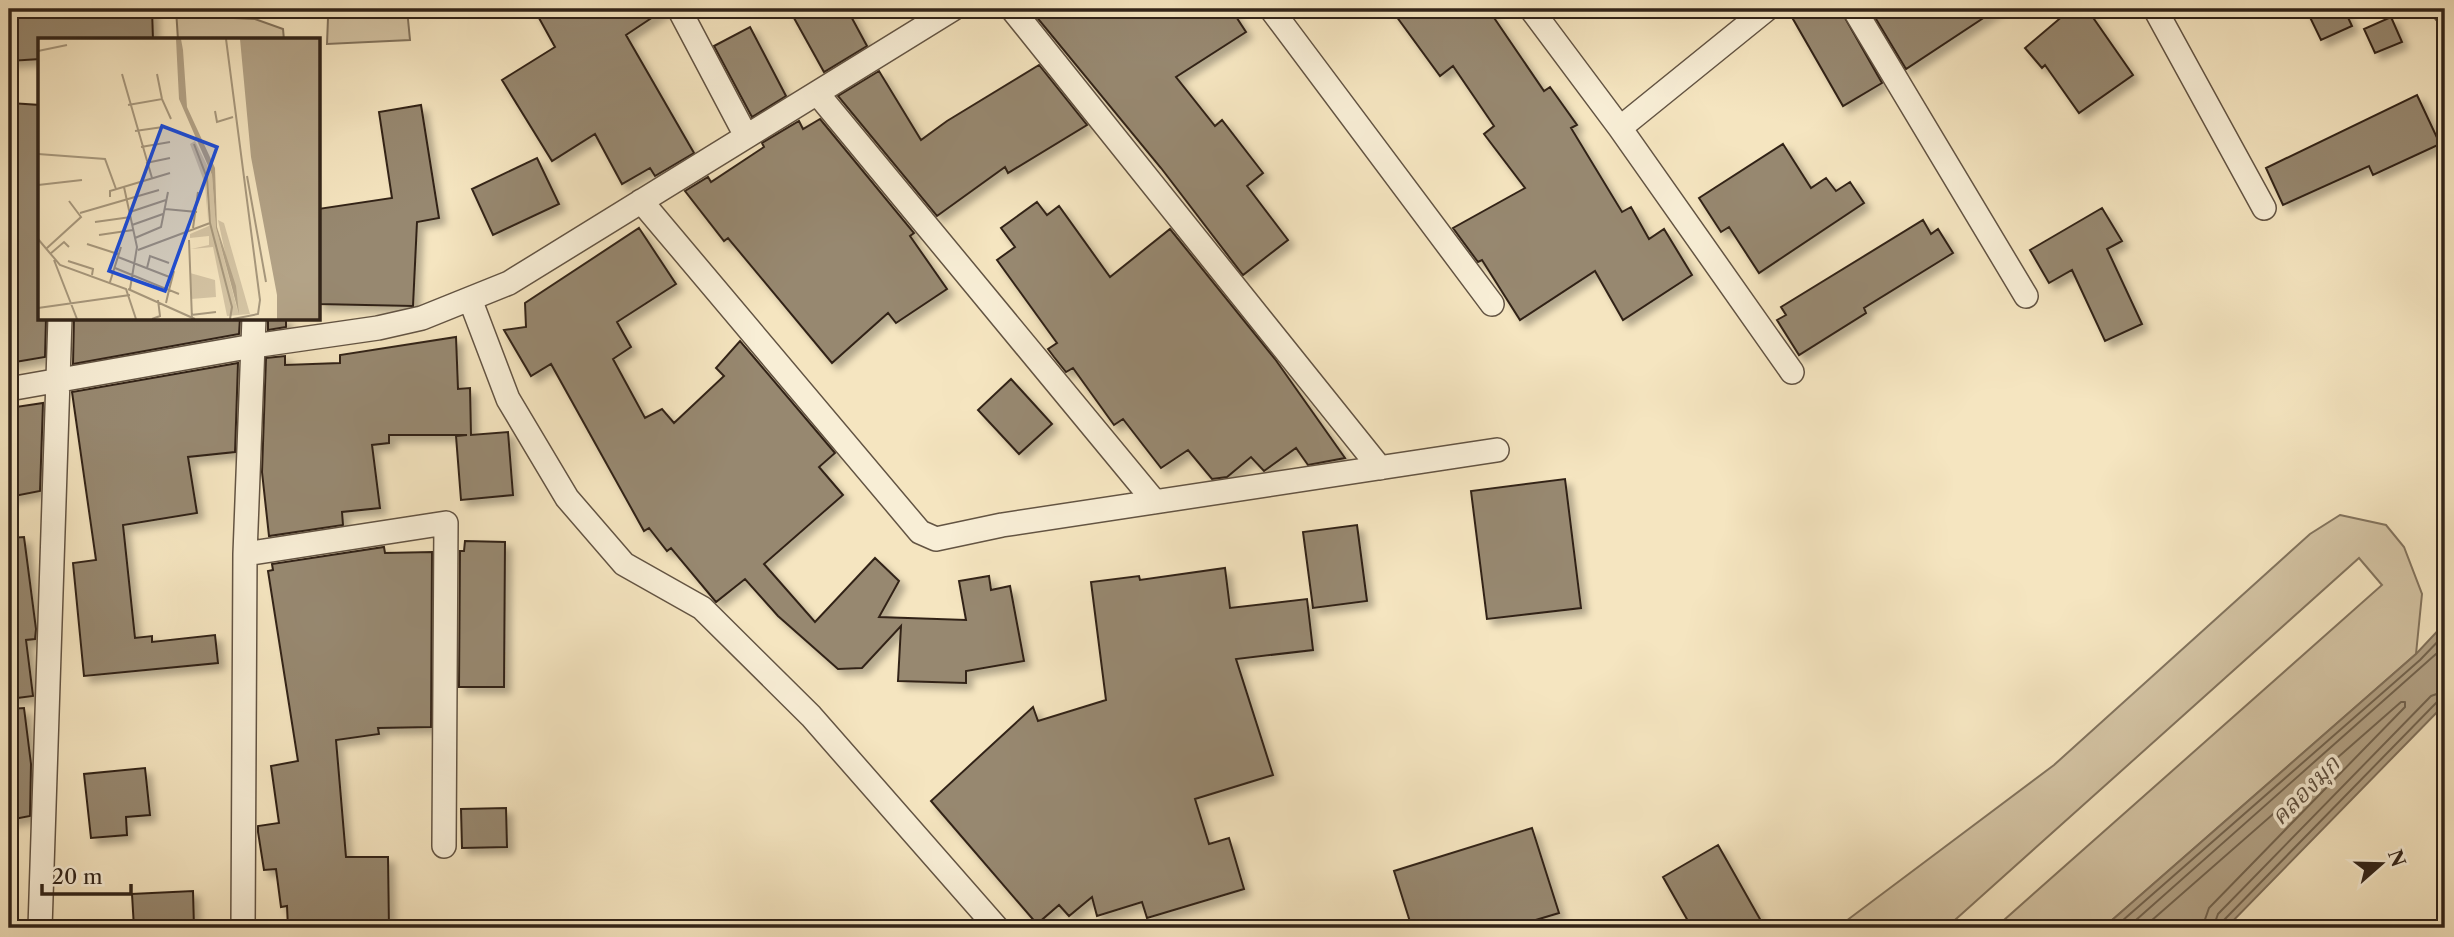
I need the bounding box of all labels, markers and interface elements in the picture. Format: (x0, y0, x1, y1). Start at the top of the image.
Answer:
inset map (38, 38, 320, 320)
water label: คลองมุก (2264, 748, 2348, 832)
north arrow (2346, 828, 2416, 898)
text: N (2383, 847, 2410, 870)
scale bar (42, 853, 131, 897)
text: 20 m (52, 864, 103, 889)

